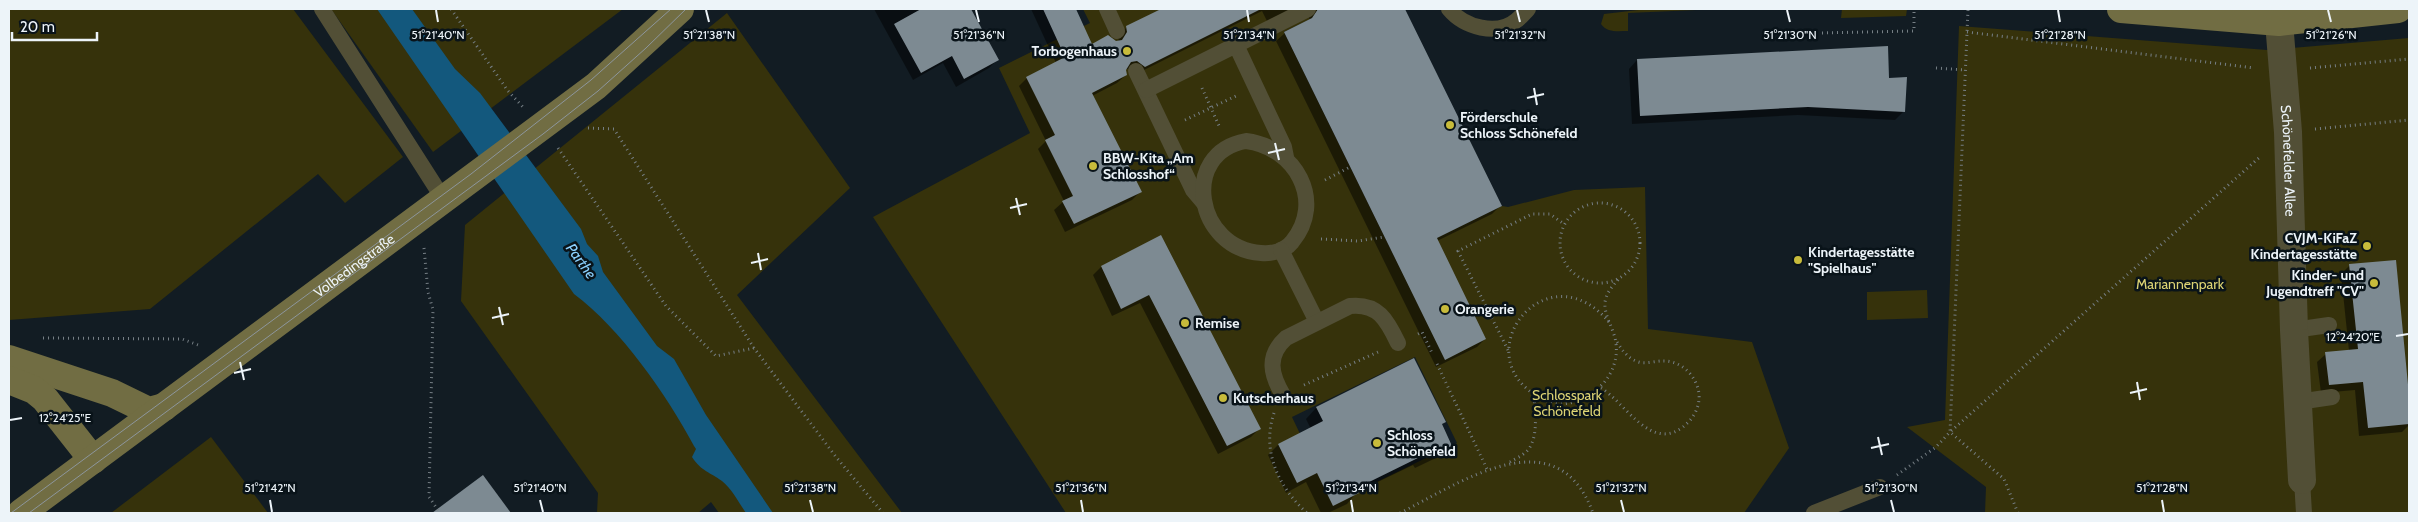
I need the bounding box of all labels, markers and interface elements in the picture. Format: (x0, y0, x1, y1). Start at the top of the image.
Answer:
scale bar (12, 10, 98, 42)
text: 20 m (20, 18, 55, 36)
text: 51°21'40"N (411, 27, 465, 42)
text: 51°21'38"N (683, 27, 735, 42)
text: 51°21'36"N (953, 27, 1005, 42)
text: 51°21'34"N (1223, 27, 1275, 42)
text: 51°21'32"N (1494, 27, 1546, 42)
text: 51°21'30"N (1763, 27, 1817, 42)
text: 51°21'28"N (2034, 27, 2086, 42)
text: 51°21'26"N (2305, 27, 2357, 42)
place label: Torbogenhaus (1032, 42, 1117, 60)
marker: Torbogenhaus (1121, 45, 1133, 57)
street label: Schönefelder Allee (2277, 104, 2300, 217)
place label: Förderschule Schloss Schönefeld (1460, 108, 1577, 142)
marker: Förderschule Schloss Schönefeld (1444, 119, 1456, 131)
place label: BBW-Kita „Am Schlosshof“ (1103, 149, 1194, 183)
marker: BBW-Kita „Am Schlosshof“ (1087, 160, 1099, 172)
place label: CVJM-KiFaZ Kindertagesstätte (2251, 229, 2357, 263)
street label: Volbedingstraße (310, 230, 398, 301)
water label: Parthe (562, 240, 600, 282)
marker: CVJM-KiFaZ Kindertagesstätte (2361, 240, 2373, 252)
place label: Kindertagesstätte "Spielhaus" (1808, 243, 1914, 277)
marker: Kindertagesstätte "Spielhaus" (1792, 254, 1804, 266)
place label: Kinder- und Jugendtreff "CV" (2265, 266, 2364, 300)
park label: Mariannenpark (2136, 275, 2225, 293)
marker: Kinder- und Jugendtreff "CV" (2368, 277, 2380, 289)
place label: Orangerie (1455, 300, 1514, 318)
marker: Orangerie (1439, 303, 1451, 315)
place label: Remise (1195, 314, 1239, 332)
marker: Remise (1179, 317, 1191, 329)
text: 12°24'20"E (2326, 329, 2380, 344)
park label: Schlosspark Schönefeld (1532, 386, 1603, 420)
place label: Kutscherhaus (1233, 389, 1314, 407)
marker: Kutscherhaus (1217, 392, 1229, 404)
text: 12°24'25"E (39, 410, 91, 425)
place label: Schloss Schönefeld (1387, 426, 1456, 460)
marker: Schloss Schönefeld (1371, 437, 1383, 449)
text: 51°21'42"N (244, 480, 296, 495)
text: 51°21'40"N (513, 480, 567, 495)
text: 51°21'38"N (784, 480, 836, 495)
text: 51°21'36"N (1055, 480, 1107, 495)
text: 51°21'34"N (1325, 480, 1377, 495)
text: 51°21'32"N (1595, 480, 1647, 495)
text: 51°21'30"N (1864, 480, 1918, 495)
text: 51°21'28"N (2136, 480, 2188, 495)

